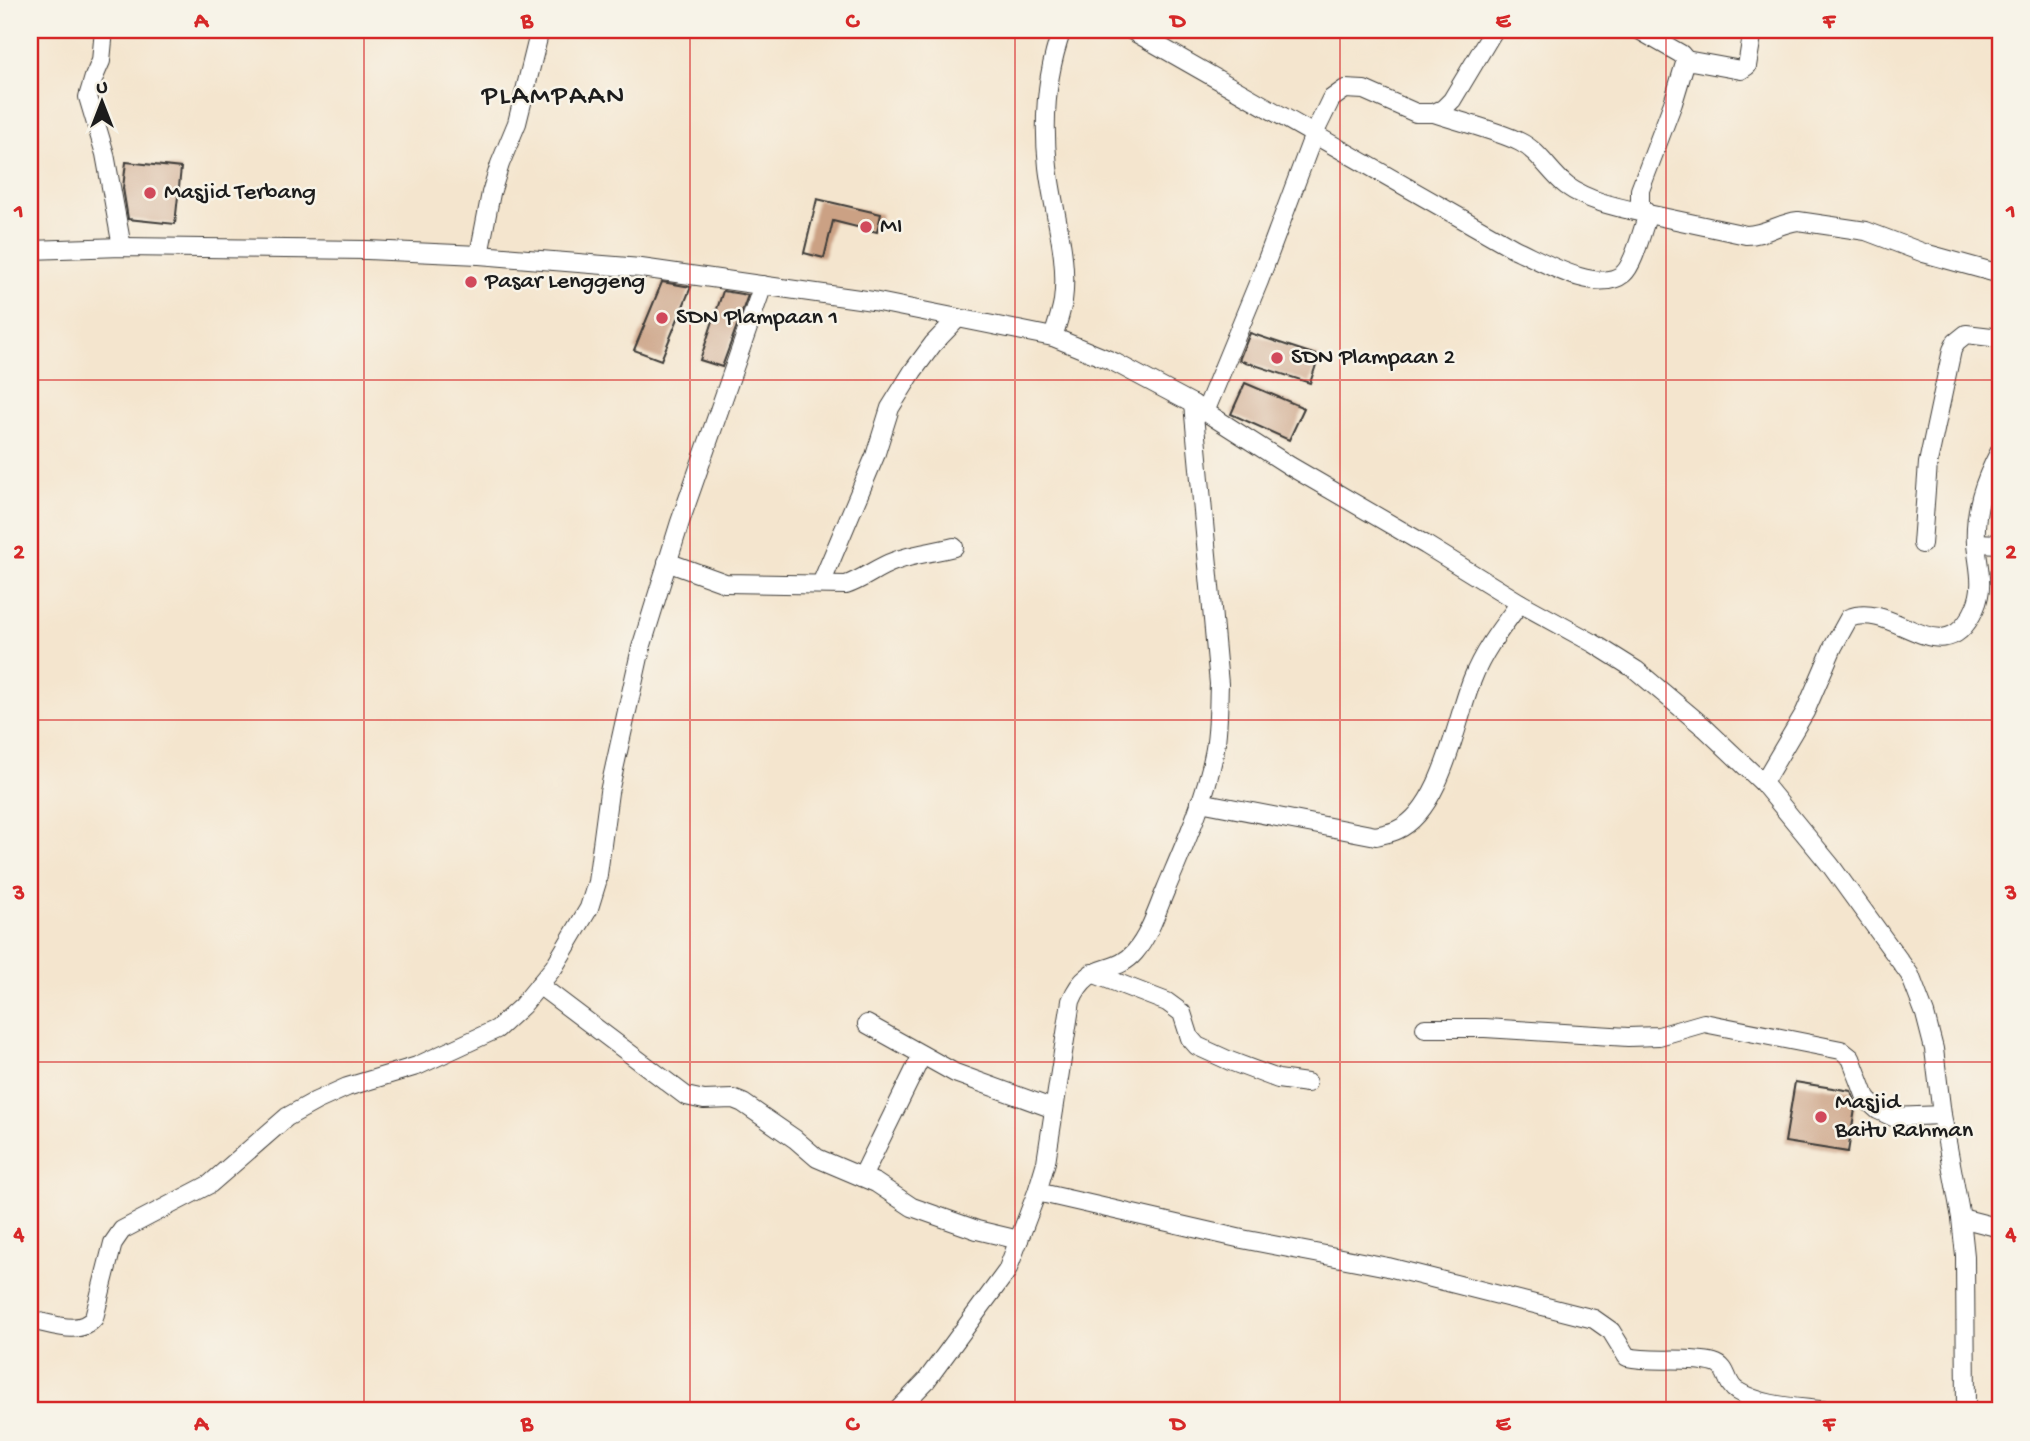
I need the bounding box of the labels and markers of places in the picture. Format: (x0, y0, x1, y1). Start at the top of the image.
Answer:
place label: Masjid Terbang (164, 179, 316, 208)
marker: Masjid Terbang (142, 185, 158, 201)
place label: MI (880, 213, 902, 242)
marker: MI (858, 219, 874, 235)
place label: Pasar Lenggeng (484, 268, 645, 297)
marker: Pasar Lenggeng (463, 274, 479, 290)
place label: SDN Plampaan 1 (676, 304, 838, 333)
marker: SDN Plampaan 1 (654, 310, 670, 326)
place label: SDN Plampaan 2 (1291, 344, 1456, 373)
marker: SDN Plampaan 2 (1269, 350, 1285, 366)
place label: Masjid Baitu Rahman (1834, 1089, 1974, 1146)
marker: Masjid Baitu Rahman (1813, 1109, 1829, 1125)

